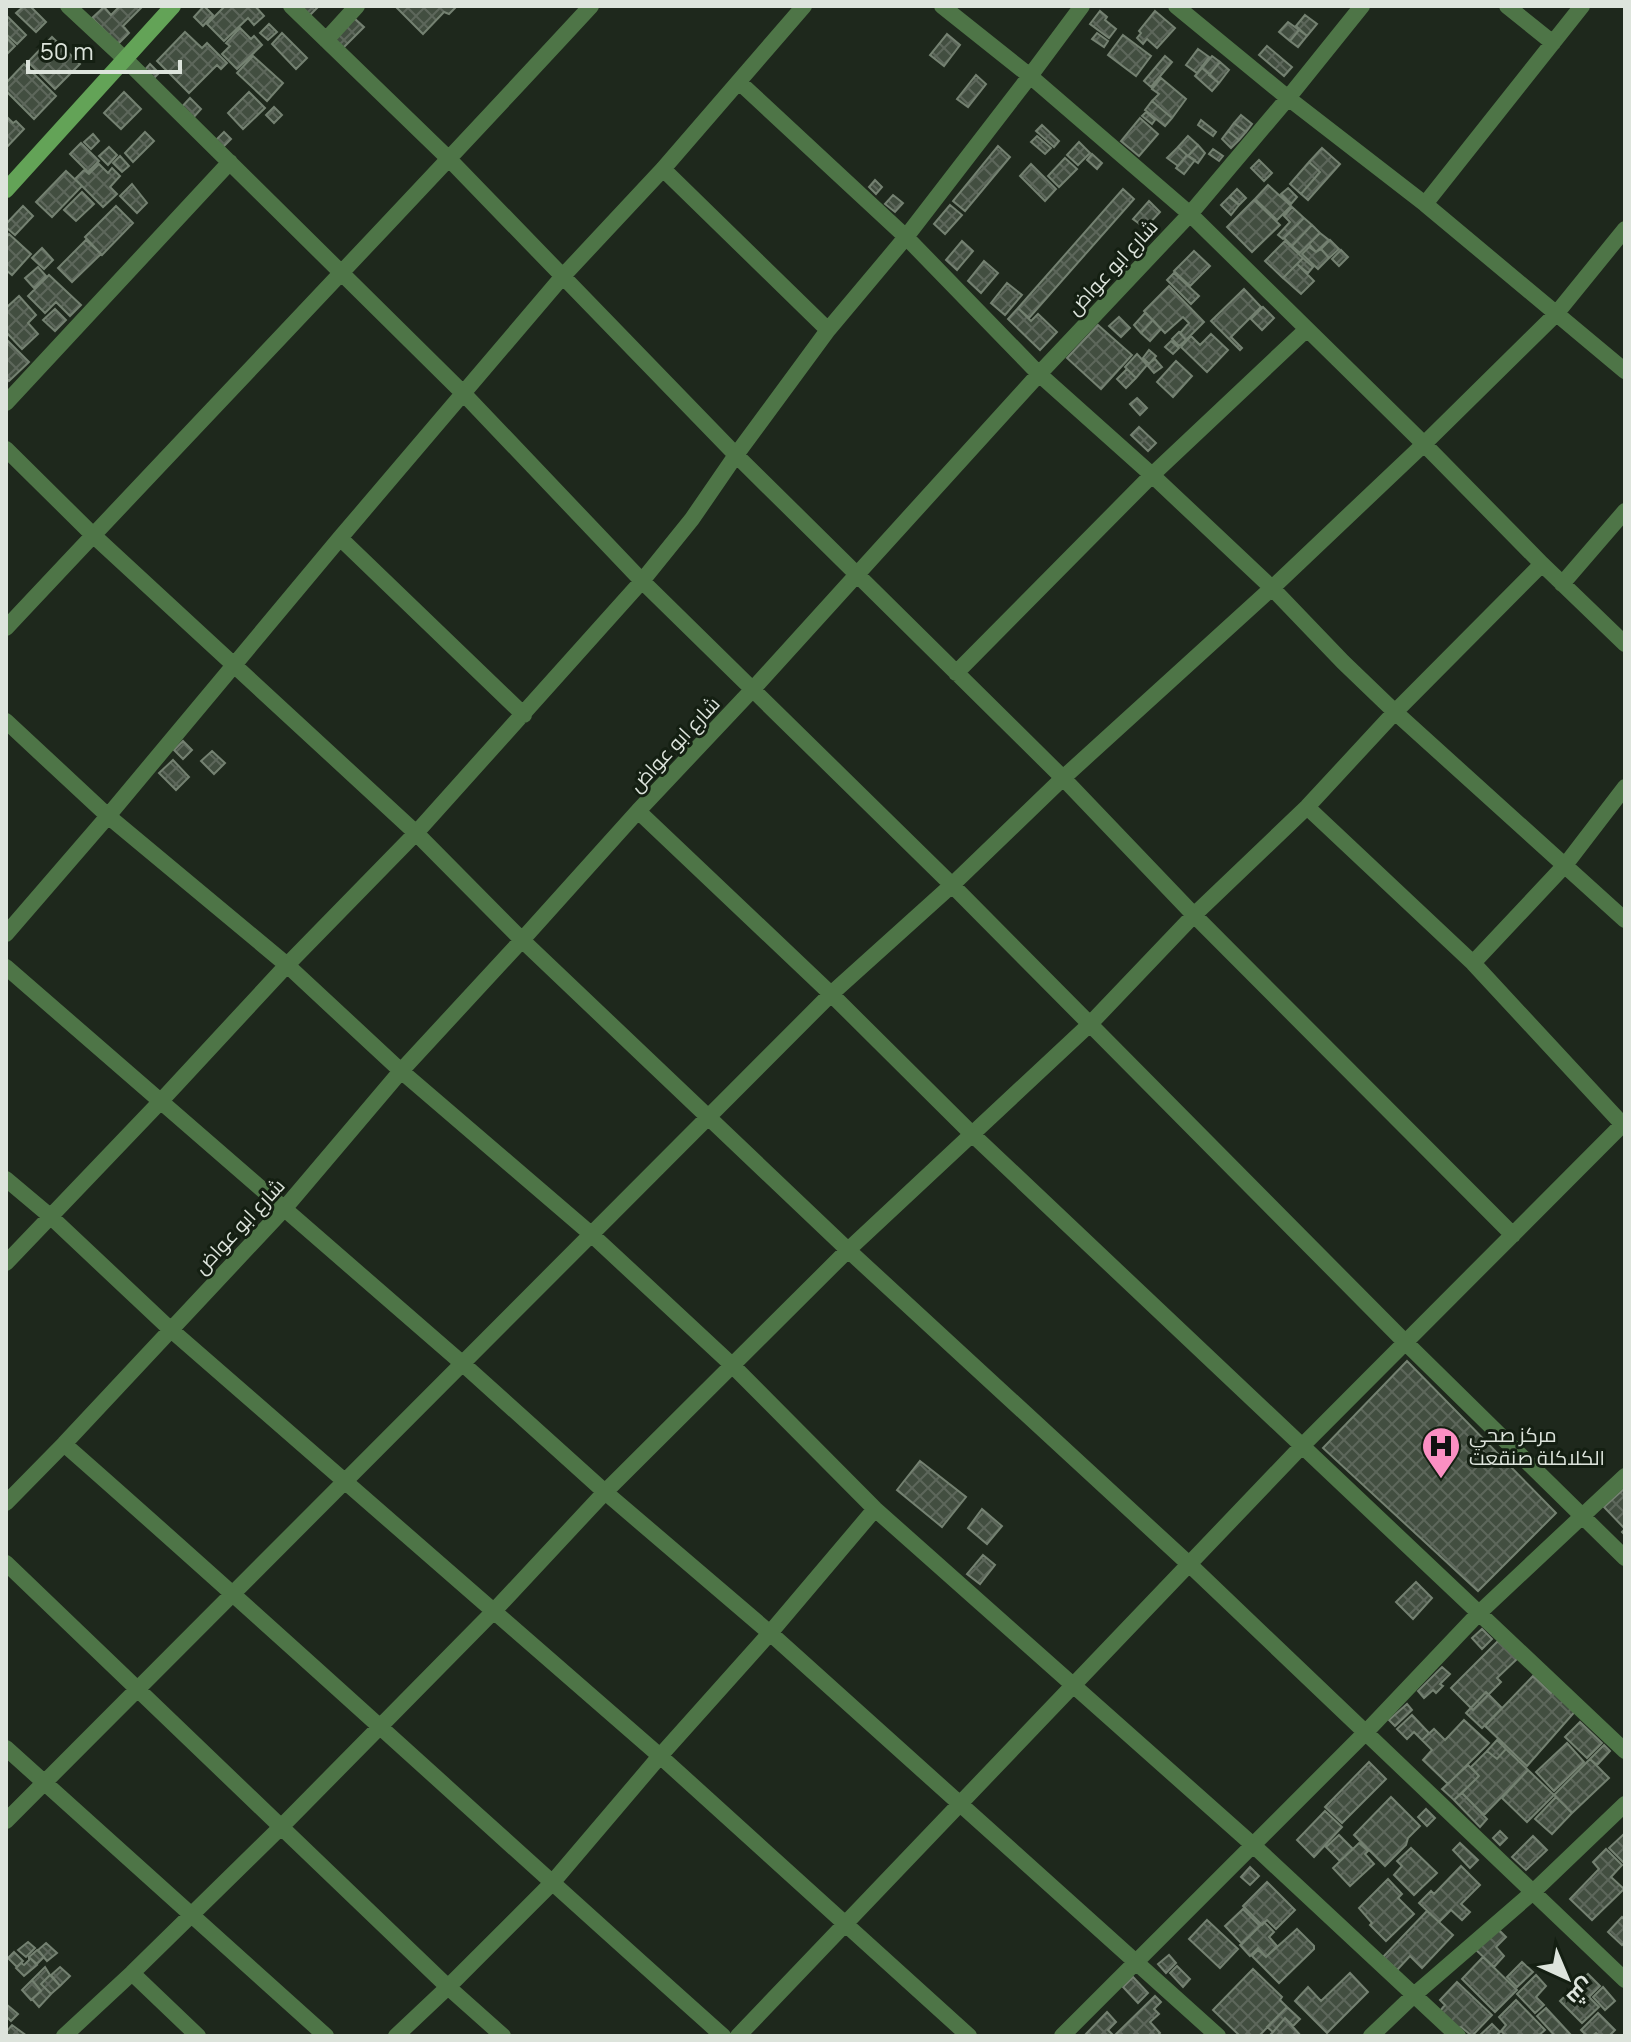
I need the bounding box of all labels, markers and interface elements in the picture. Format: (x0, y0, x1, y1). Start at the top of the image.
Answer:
scale bar (28, 24, 180, 74)
text: 50 m (40, 34, 94, 67)
street label: شارع ابو عواض (1061, 213, 1164, 321)
street label: شارع ابو عواض (623, 690, 726, 798)
street label: شارع ابو عواض (188, 1172, 291, 1280)
place label: مركز صحي الكلاكلة صنقعت (1469, 1421, 1605, 1471)
hospital icon: مركز صحي الكلاكلة صنقعت (1420, 1425, 1462, 1480)
north arrow (1527, 1938, 1607, 2018)
text: ش (1560, 1972, 1601, 2013)

